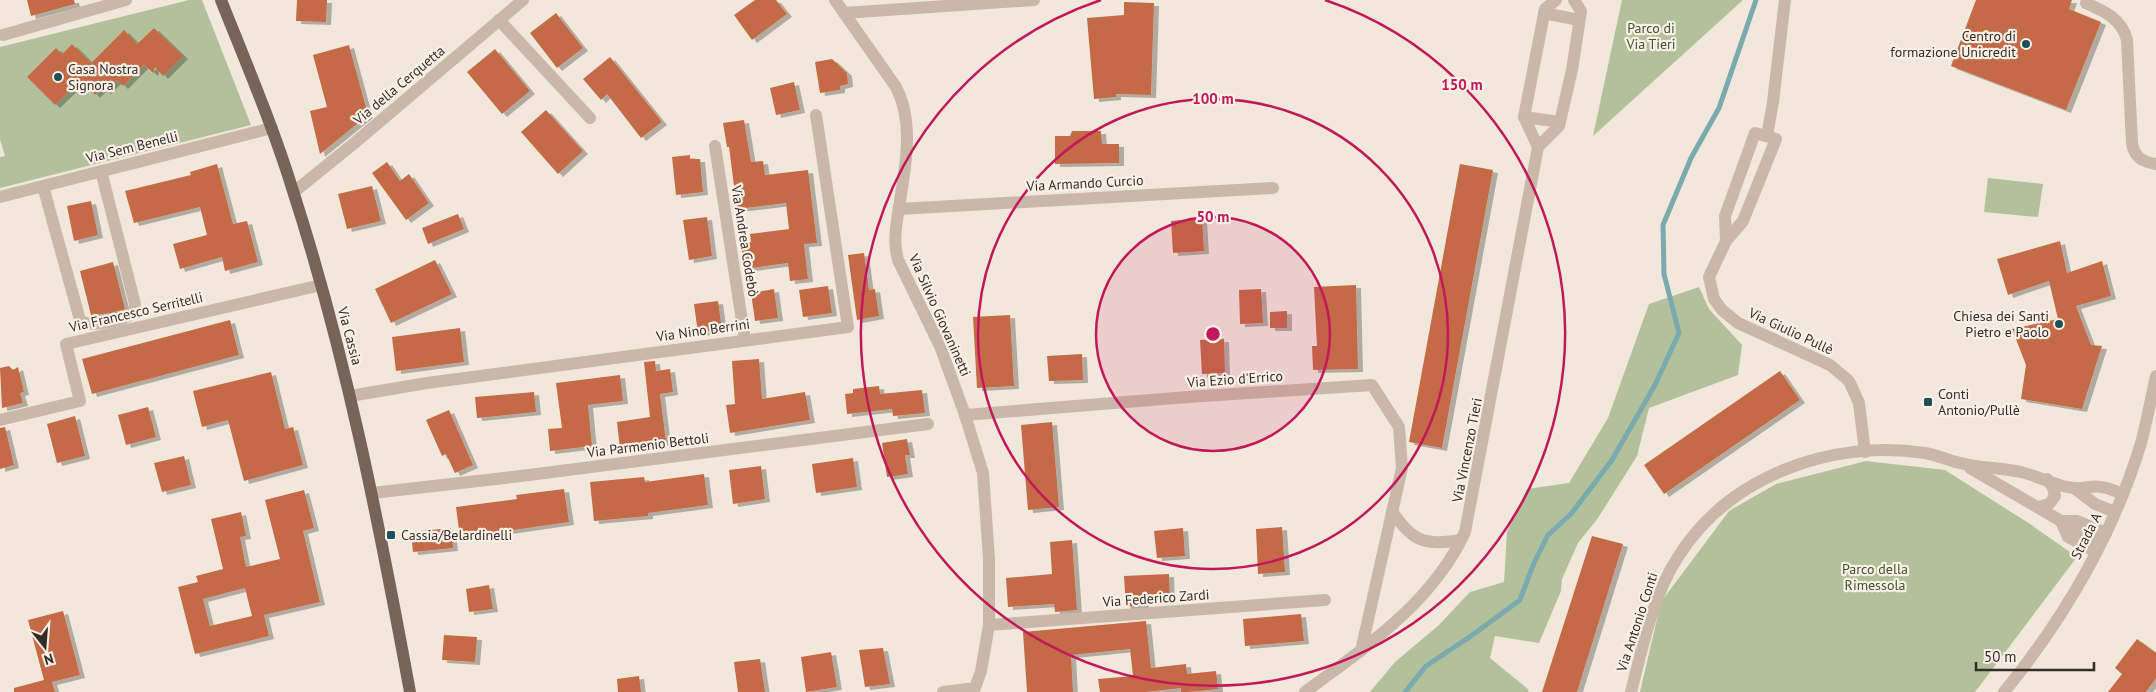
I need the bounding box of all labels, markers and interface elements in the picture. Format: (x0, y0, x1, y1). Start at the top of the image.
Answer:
park label: Parco di Via Tieri (1625, 19, 1676, 53)
place label: Centro di formazione Unicredit (1890, 27, 2016, 61)
marker: Centro di formazione Unicredit (2020, 38, 2032, 50)
street label: Via della Cerquetta (349, 41, 448, 129)
place label: Casa Nostra Signora (68, 60, 139, 94)
marker: Casa Nostra Signora (52, 71, 64, 83)
text: 150 m (1441, 75, 1483, 94)
text: 100 m (1192, 89, 1234, 108)
street label: Via Sem Benelli (83, 127, 180, 167)
street label: Via Armando Curcio (1025, 171, 1144, 195)
street label: Via Andrea Codebò (727, 183, 763, 298)
text: 50 m (1197, 207, 1229, 226)
street label: Via Silvio Giovaninetti (904, 250, 975, 379)
street label: Via Francesco Serritelli (66, 288, 205, 336)
street label: Via Giulio Pullè (1745, 303, 1836, 358)
street label: Via Cassia (333, 304, 366, 367)
place label: Chiesa dei Santi Pietro e Paolo (1953, 307, 2049, 341)
street label: Via Nino Berrini (654, 315, 751, 346)
marker: Chiesa dei Santi Pietro e Paolo (2053, 318, 2065, 330)
centre of rings (1204, 325, 1222, 343)
street label: Via Ezio d'Errico (1185, 367, 1284, 391)
place label: Conti Antonio/Pullè (1938, 385, 2020, 419)
street label: Via Vincenzo Tieri (1448, 396, 1486, 505)
marker: Conti Antonio/Pullè (1922, 396, 1934, 408)
street label: Via Parmenio Bettoli (585, 429, 710, 462)
street label: Strada A (2067, 509, 2106, 562)
place label: Cassia/Belardinelli (401, 526, 512, 544)
marker: Cassia/Belardinelli (385, 529, 397, 541)
park label: Parco della Rimessola (1842, 560, 1908, 594)
street label: Via Antonio Conti (1612, 570, 1662, 675)
street label: Via Federico Zardi (1101, 585, 1210, 611)
north arrow (20, 622, 70, 672)
scale bar (1976, 640, 2094, 672)
text: 50 m (1984, 647, 2017, 666)
text: N (42, 649, 56, 669)

